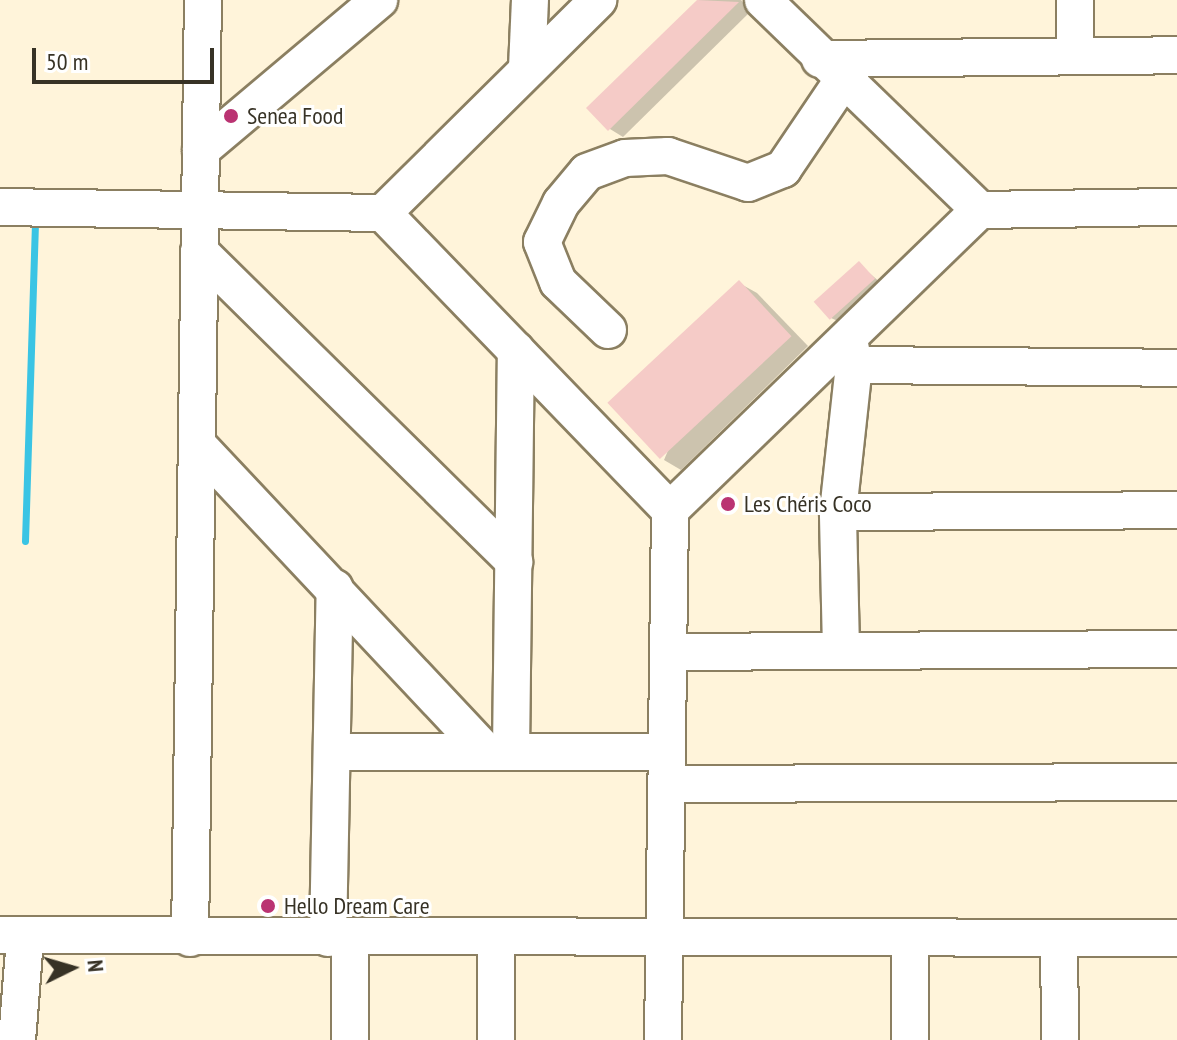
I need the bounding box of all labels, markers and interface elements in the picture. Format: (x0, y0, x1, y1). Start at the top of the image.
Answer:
scale bar (36, 32, 218, 82)
text: 50 m (46, 46, 88, 77)
place label: Senea Food (247, 102, 343, 130)
marker: Senea Food (222, 107, 240, 125)
place label: Les Chéris Coco (744, 490, 872, 518)
marker: Les Chéris Coco (719, 495, 737, 513)
place label: Hello Dream Care (284, 892, 430, 920)
marker: Hello Dream Care (259, 897, 277, 915)
north arrow (32, 928, 112, 1008)
text: N (81, 959, 110, 973)

